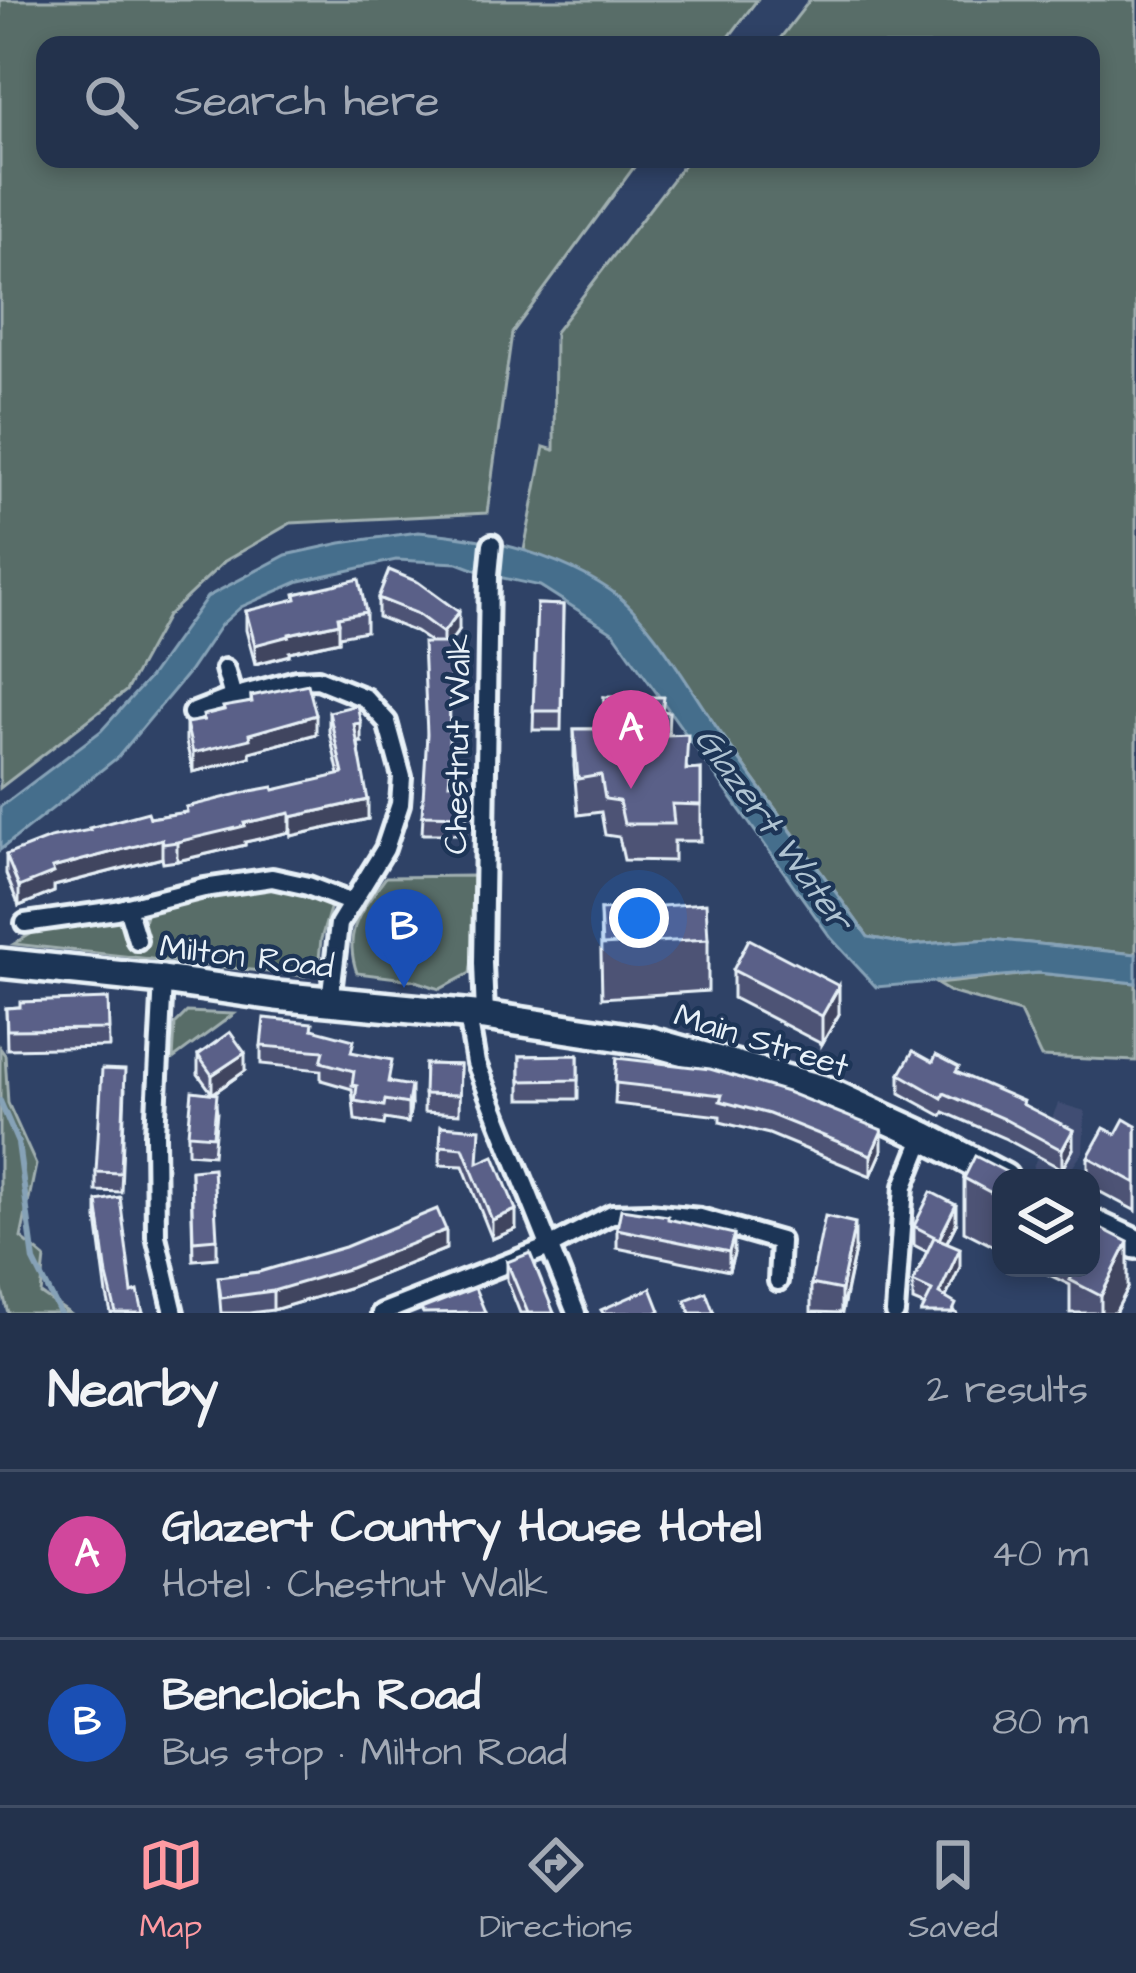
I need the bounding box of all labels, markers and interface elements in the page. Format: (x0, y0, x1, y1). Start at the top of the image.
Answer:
search box (36, 36, 1100, 168)
icon: search (78, 69, 144, 135)
text: Search here (174, 71, 440, 133)
street label: Chestnut Walk (433, 633, 483, 855)
pin: A (592, 690, 670, 789)
water label: Glazert Water (681, 717, 867, 945)
your location (609, 888, 669, 948)
pin: B (365, 889, 443, 988)
street label: Milton Road (157, 923, 336, 990)
street label: Main Street (668, 993, 854, 1089)
map controls (992, 1169, 1100, 1277)
button: layers (992, 1169, 1100, 1277)
text: Nearby (48, 1356, 218, 1427)
text: 2 results (927, 1364, 1088, 1418)
text: Glazert Country House Hotel (162, 1497, 762, 1559)
text: A (75, 1528, 99, 1582)
text: 40 m (991, 1528, 1088, 1582)
text: Hotel · Chestnut Walk (162, 1559, 548, 1613)
text: Bencloich Road (162, 1665, 481, 1727)
text: B (73, 1696, 101, 1750)
text: 80 m (992, 1696, 1088, 1750)
text: Bus stop · Milton Road (162, 1727, 567, 1781)
tab: Map (138, 1832, 204, 1950)
tab: Directions (479, 1832, 633, 1950)
tab: Saved (908, 1832, 998, 1950)

